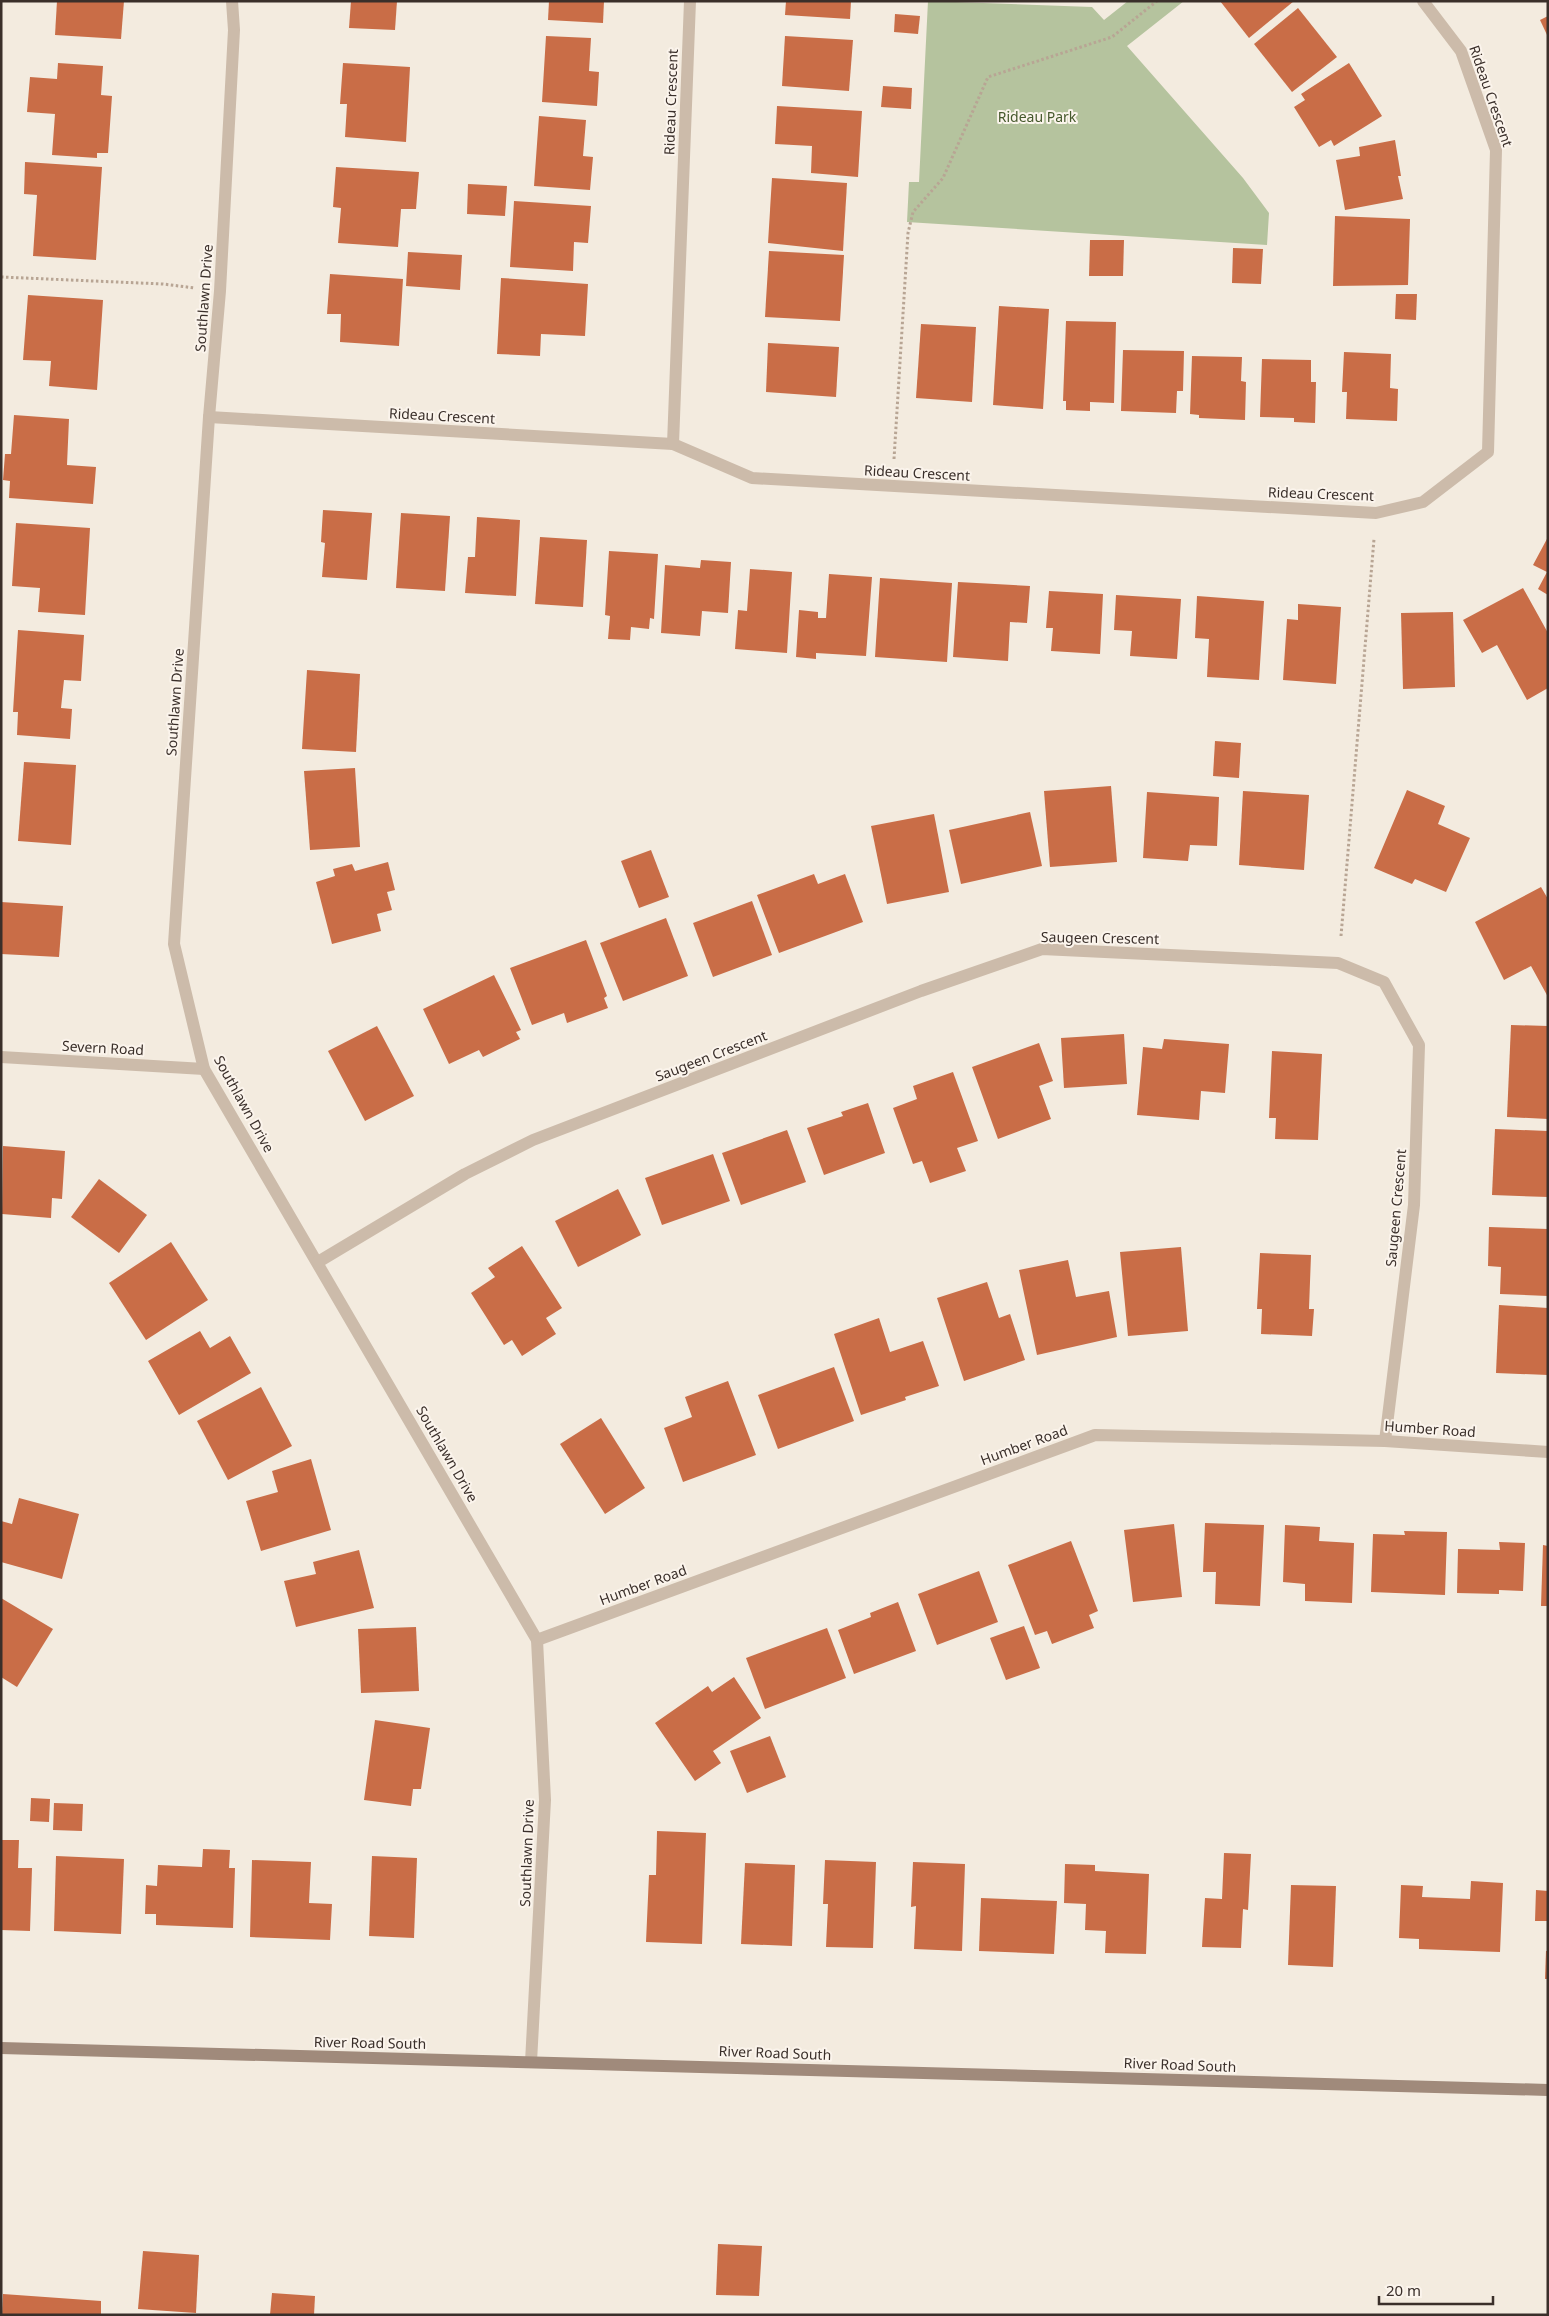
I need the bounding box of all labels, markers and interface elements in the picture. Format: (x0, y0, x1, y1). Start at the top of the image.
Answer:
street label: Rideau Crescent (1465, 43, 1518, 149)
street label: Rideau Crescent (659, 49, 682, 155)
park label: Rideau Park (998, 107, 1077, 126)
street label: Southlawn Drive (190, 243, 217, 352)
street label: Rideau Crescent (388, 403, 496, 428)
street label: Rideau Crescent (863, 460, 971, 485)
street label: Rideau Crescent (1268, 482, 1374, 505)
street label: Southlawn Drive (161, 647, 188, 756)
street label: Saugeen Crescent (1041, 927, 1159, 948)
street label: Saugeen Crescent (652, 1025, 769, 1086)
street label: Severn Road (62, 1036, 144, 1059)
street label: Southlawn Drive (210, 1052, 279, 1156)
street label: Saugeen Crescent (1381, 1148, 1410, 1268)
street label: Southlawn Drive (412, 1402, 483, 1505)
street label: Humber Road (1384, 1416, 1476, 1441)
street label: Humber Road (978, 1420, 1070, 1469)
street label: Humber Road (597, 1560, 689, 1609)
street label: Southlawn Drive (515, 1799, 538, 1907)
street label: River Road South (314, 2032, 426, 2053)
street label: River Road South (718, 2041, 832, 2064)
street label: River Road South (1123, 2053, 1237, 2076)
scale bar (1379, 2274, 1493, 2306)
text: 20 m (1386, 2280, 1421, 2300)

